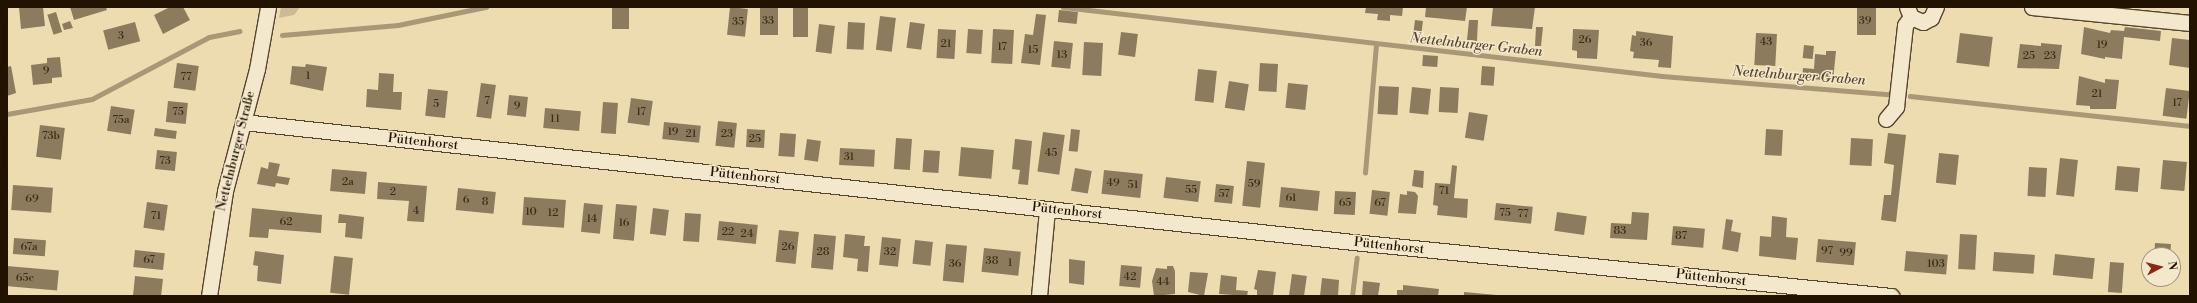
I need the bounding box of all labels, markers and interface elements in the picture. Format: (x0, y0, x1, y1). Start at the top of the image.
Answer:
house number: 33 (762, 14, 774, 28)
house number: 39 (1859, 14, 1871, 28)
house number: 35 (732, 15, 744, 29)
house number: 3 (118, 29, 124, 43)
water label: Nettelnburger Graben (1409, 30, 1543, 60)
house number: 26 (1579, 33, 1591, 47)
house number: 43 (1760, 35, 1772, 49)
house number: 36 (1640, 36, 1652, 50)
house number: 21 (940, 37, 952, 51)
house number: 19 (2096, 38, 2108, 52)
house number: 17 (997, 40, 1007, 54)
house number: 15 (1028, 43, 1038, 57)
house number: 13 (1057, 48, 1067, 62)
house number: 25 (2023, 49, 2035, 63)
house number: 23 (2044, 49, 2056, 63)
water label: Nettelnburger Graben (1732, 63, 1866, 89)
house number: 9 (43, 64, 49, 78)
house number: 1 (306, 69, 310, 83)
house number: 77 (180, 70, 192, 84)
house number: 21 (2091, 87, 2103, 101)
street label: Nettelnburger Straße (214, 89, 258, 213)
house number: 7 (484, 94, 490, 108)
house number: 17 (2172, 96, 2182, 110)
house number: 5 (433, 97, 439, 111)
house number: 9 (514, 99, 520, 113)
house number: 75 (172, 105, 184, 119)
house number: 17 (636, 105, 646, 119)
house number: 11 (550, 112, 560, 126)
house number: 75a (113, 113, 129, 127)
house number: 19 (667, 125, 679, 139)
house number: 21 (685, 127, 697, 141)
house number: 23 (721, 127, 733, 141)
house number: 73b (42, 129, 60, 143)
street label: Püttenhorst (387, 131, 459, 153)
house number: 25 (749, 132, 761, 146)
house number: 45 (1045, 146, 1057, 160)
house number: 31 (844, 150, 854, 164)
house number: 73 (159, 154, 171, 168)
street label: Püttenhorst (709, 165, 781, 187)
house number: 2a (342, 175, 354, 189)
house number: 49 (1106, 176, 1120, 190)
house number: 59 (1248, 177, 1260, 191)
house number: 51 (1128, 178, 1138, 192)
house number: 55 (1185, 183, 1197, 197)
house number: 71 (1439, 184, 1449, 198)
house number: 2 (390, 185, 396, 199)
house number: 57 (1218, 187, 1230, 201)
house number: 61 (1285, 191, 1297, 205)
house number: 69 (25, 192, 39, 206)
house number: 6 (463, 193, 469, 207)
house number: 8 (482, 195, 488, 209)
house number: 65 (1339, 196, 1351, 210)
house number: 67 (1374, 196, 1386, 210)
street label: Püttenhorst (1031, 200, 1103, 222)
house number: 4 (413, 204, 419, 218)
house number: 10 (525, 205, 537, 219)
house number: 12 (547, 206, 559, 220)
house number: 75 (1499, 206, 1511, 220)
house number: 77 (1517, 207, 1529, 221)
house number: 71 (151, 209, 161, 223)
house number: 14 (587, 212, 597, 226)
house number: 62 (280, 215, 292, 229)
house number: 16 (618, 216, 630, 230)
house number: 83 (1614, 224, 1626, 238)
house number: 22 (722, 225, 734, 239)
house number: 24 (741, 227, 753, 241)
house number: 87 (1675, 229, 1687, 243)
street label: Püttenhorst (1353, 235, 1425, 257)
house number: 67a (20, 240, 38, 254)
house number: 26 (782, 240, 794, 254)
house number: 97 (1821, 244, 1833, 258)
house number: 28 (816, 245, 830, 259)
house number: 32 (884, 245, 896, 259)
house number: 99 (1839, 246, 1853, 260)
north arrow (2141, 247, 2181, 287)
house number: 67 (143, 253, 155, 267)
house number: 38 (986, 254, 998, 268)
house number: 1 (1008, 256, 1012, 270)
house number: 36 (949, 257, 961, 271)
house number: 103 (1927, 257, 1945, 271)
text: N (2164, 260, 2179, 271)
street label: Püttenhorst (1675, 267, 1747, 289)
house number: 42 (1124, 270, 1136, 284)
house number: 65c (16, 271, 34, 285)
house number: 44 (1156, 275, 1170, 289)

